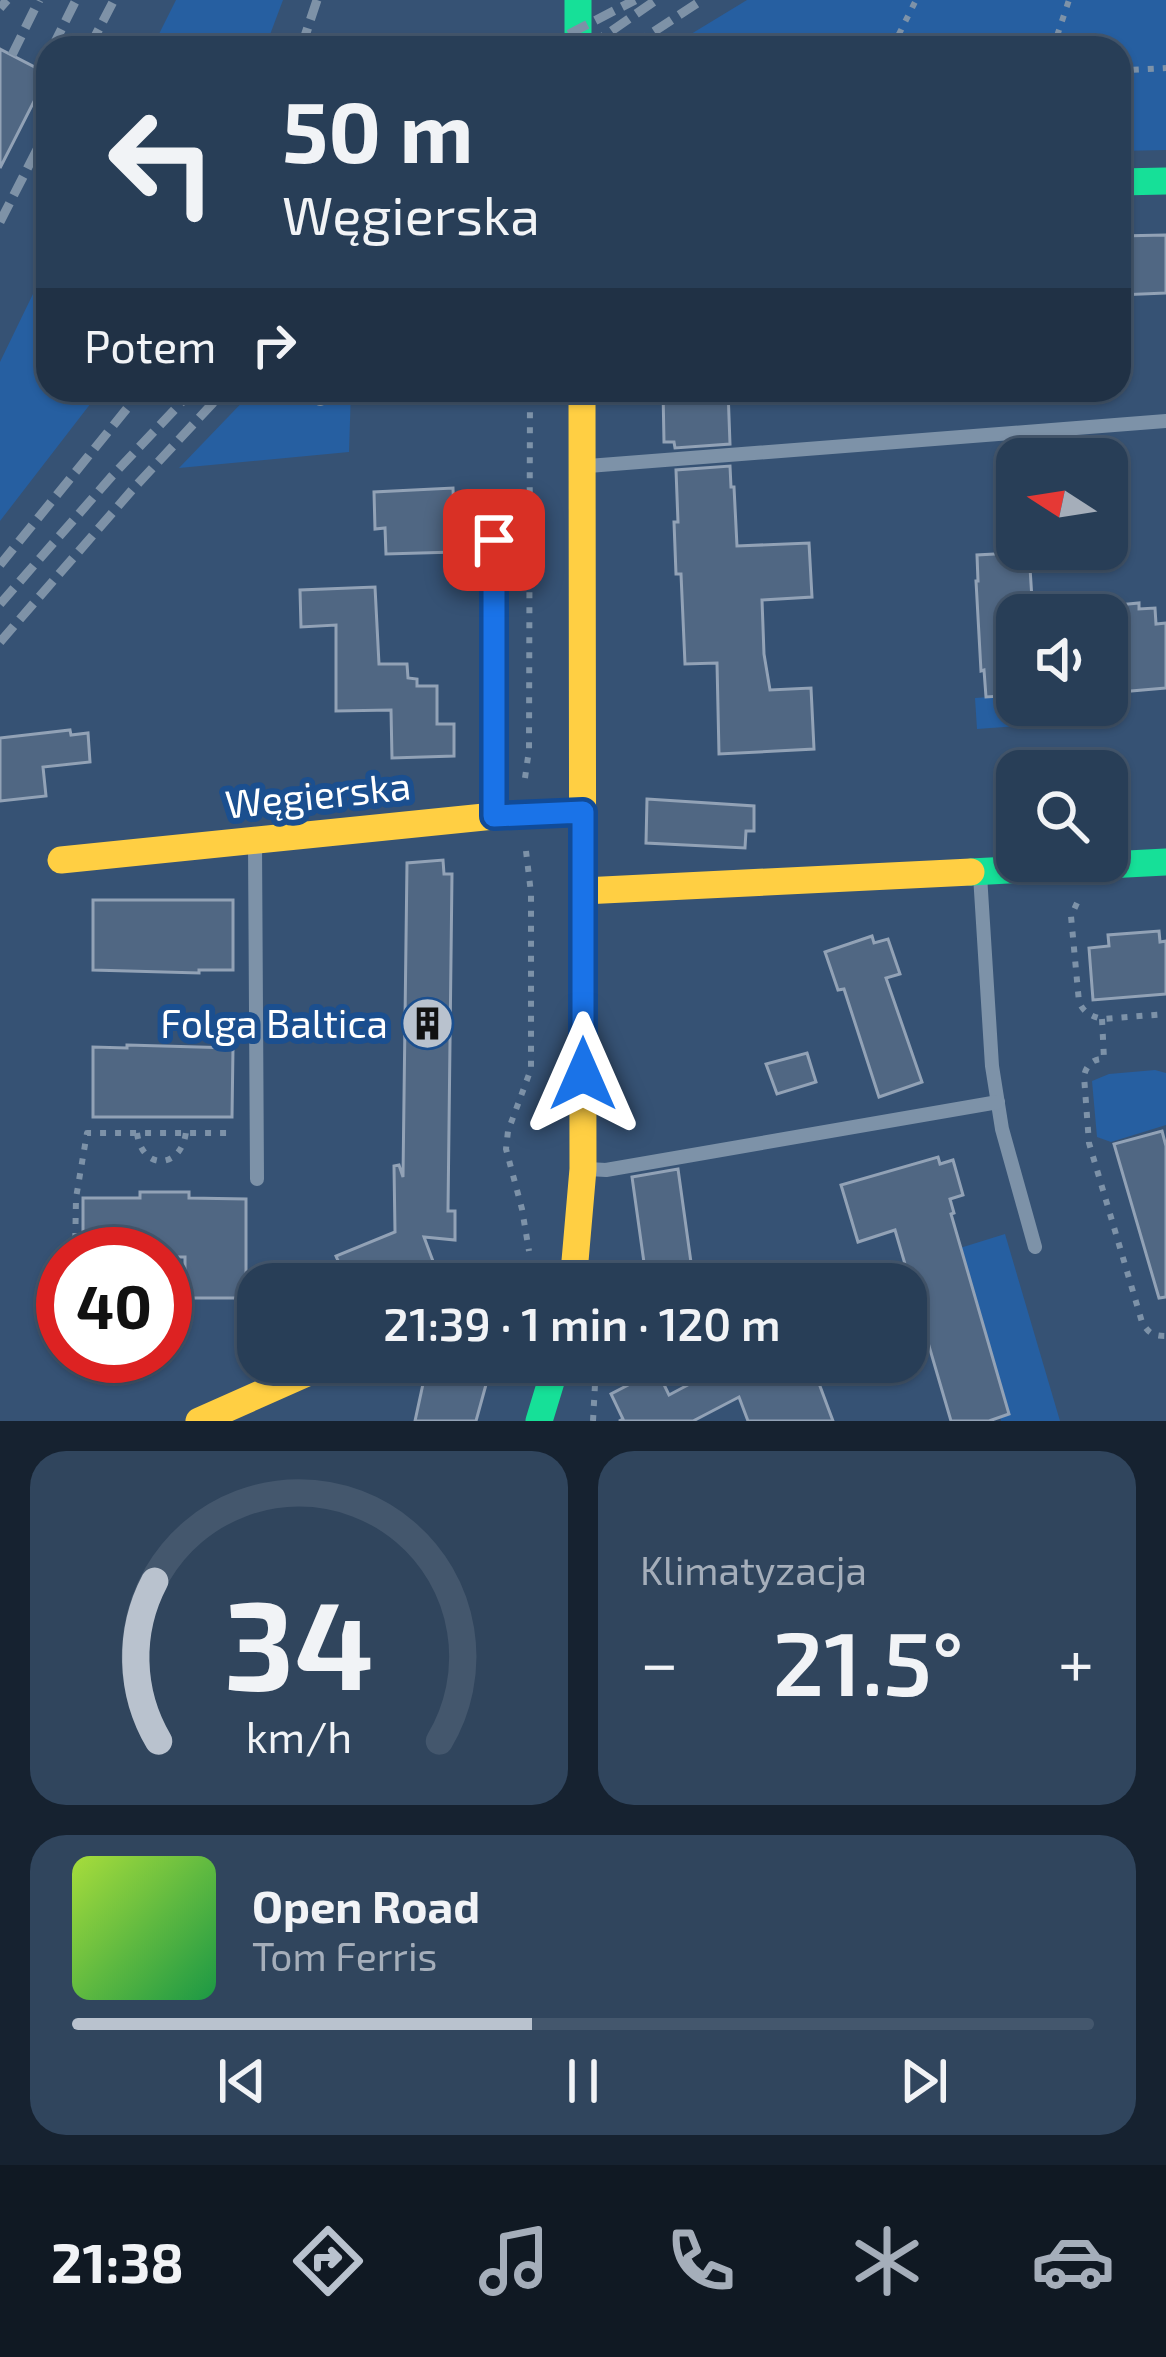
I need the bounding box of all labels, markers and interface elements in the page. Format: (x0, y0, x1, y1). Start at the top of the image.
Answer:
text: 50 m (282, 79, 474, 180)
icon: left (84, 84, 240, 240)
text: Węgierska (282, 181, 540, 246)
icon: right (241, 312, 307, 378)
text: Potem (84, 318, 217, 372)
north arrow (996, 438, 1128, 570)
map controls (996, 438, 1128, 882)
pin (443, 489, 545, 591)
icon: arrive (461, 507, 527, 573)
button: sound (996, 594, 1128, 726)
button: search (996, 750, 1128, 882)
street label: Węgierska (223, 760, 413, 827)
building icon: Folga Baltica (399, 996, 455, 1052)
place label: Folga Baltica (160, 999, 388, 1046)
position arrow (520, 1011, 646, 1137)
speed limit sign: 40 (36, 1227, 192, 1383)
text: 21:39 · 1 min · 120 m (383, 1296, 781, 1350)
text: Klimatyzacja (640, 1546, 867, 1593)
text: 34 (224, 1565, 374, 1715)
text: 21.5° (772, 1606, 964, 1714)
text: − (640, 1621, 679, 1700)
text: + (1058, 1621, 1094, 1700)
text: km/h (246, 1710, 352, 1762)
text: Open Road (252, 1878, 480, 1932)
text: Tom Ferris (252, 1932, 437, 1979)
icon: previous (209, 2048, 275, 2114)
icon: pause (550, 2048, 616, 2114)
icon: next (891, 2048, 957, 2114)
icon: directions (286, 2219, 370, 2303)
icon: music (472, 2219, 556, 2303)
icon: phone (659, 2219, 743, 2303)
icon: climate (845, 2219, 929, 2303)
icon: car (1031, 2219, 1115, 2303)
text: 21:38 (51, 2229, 184, 2294)

